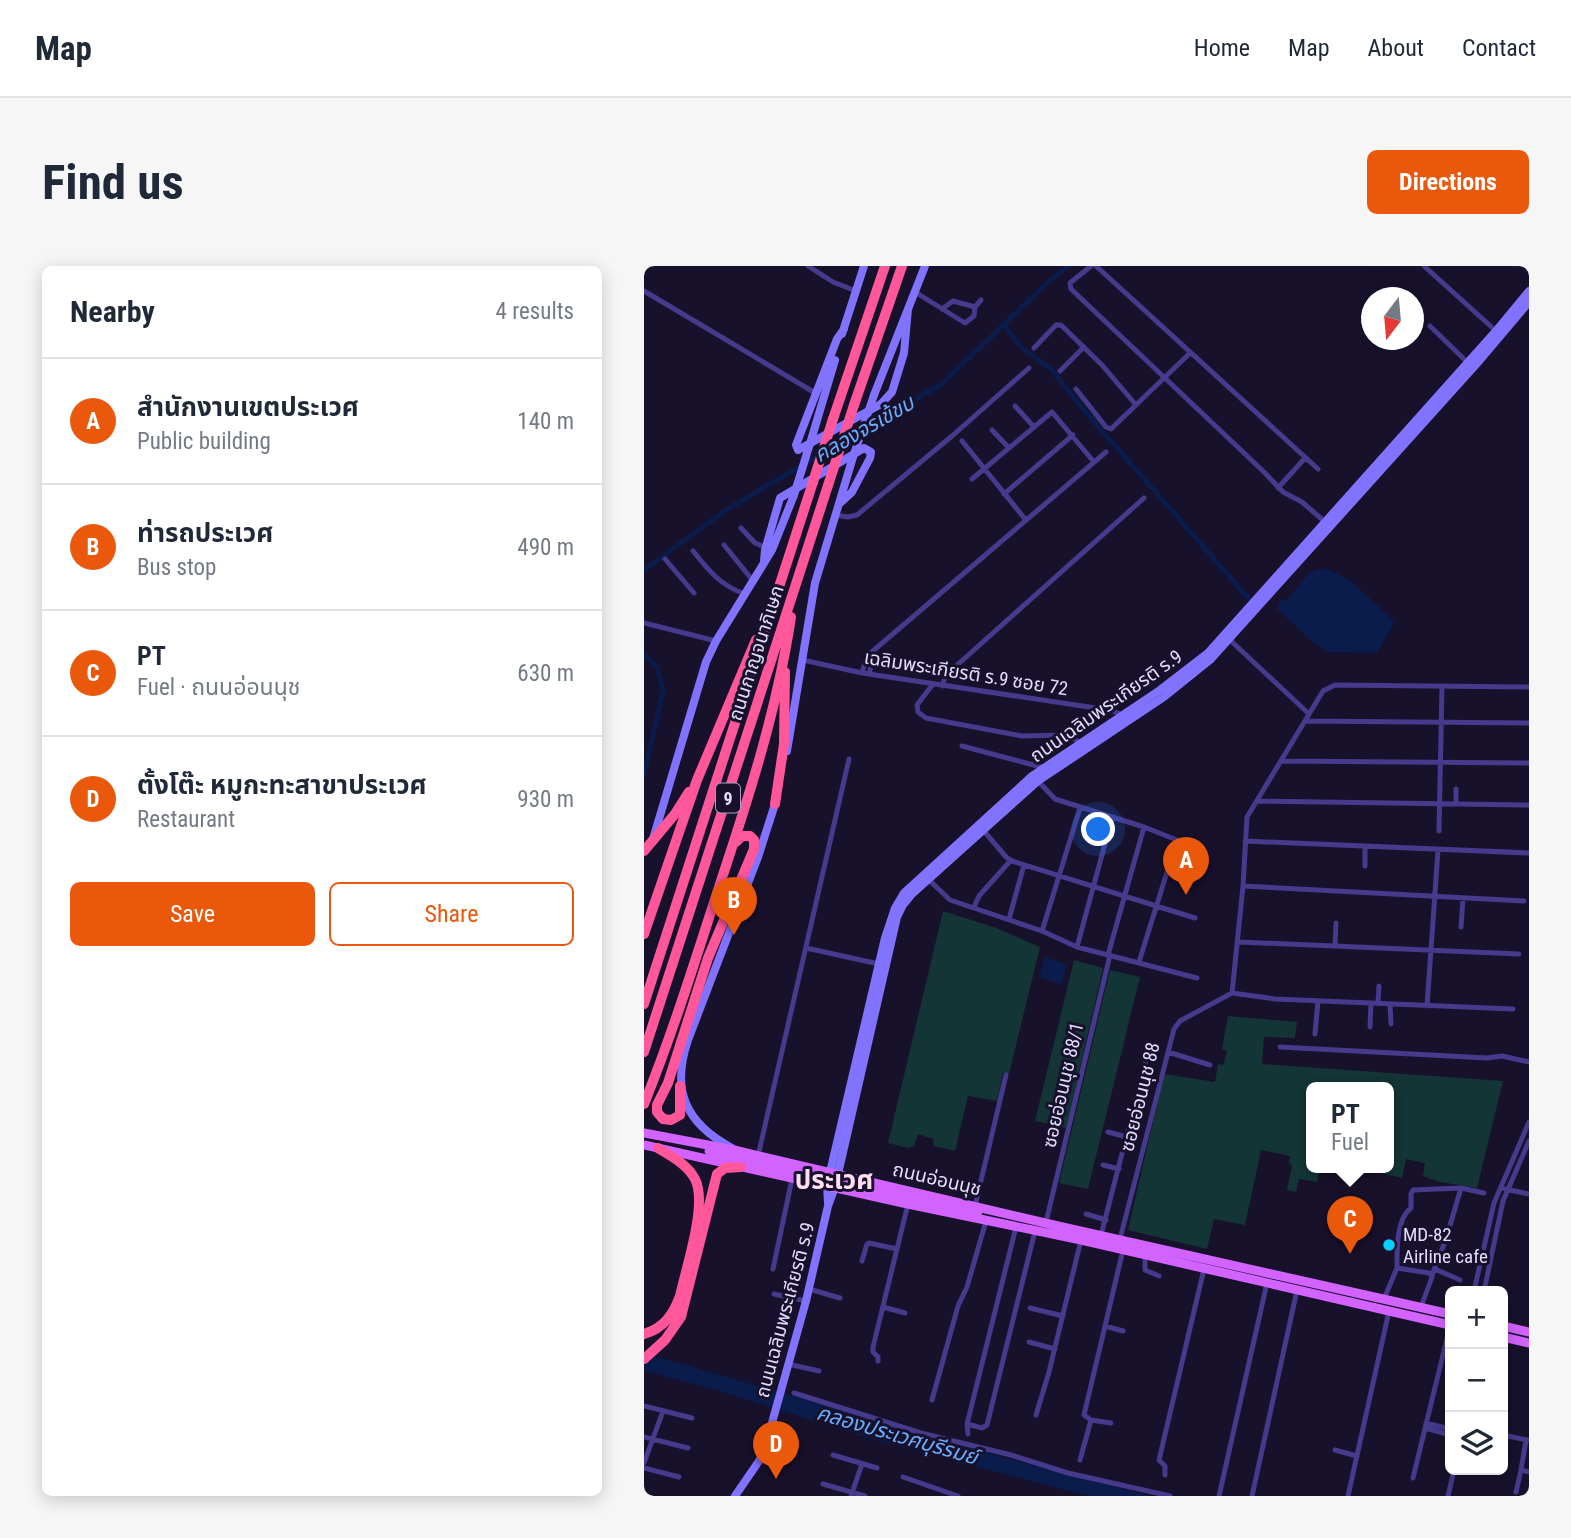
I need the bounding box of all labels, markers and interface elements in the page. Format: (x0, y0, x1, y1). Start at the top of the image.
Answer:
text: Map (35, 29, 92, 68)
text: Home (1194, 34, 1250, 62)
text: Map (1288, 34, 1330, 62)
text: About (1368, 34, 1424, 62)
text: Contact (1462, 34, 1536, 62)
button: Directions (1367, 150, 1529, 214)
text: Find us (42, 154, 184, 211)
north arrow (1361, 287, 1424, 350)
text: Nearby (70, 294, 155, 329)
text: 4 results (496, 298, 574, 325)
water label: คลองจรเข้ขบ (810, 390, 919, 467)
text: สำนักงานเขตประเวศ (137, 392, 359, 422)
text: A (86, 408, 100, 435)
text: 140 m (517, 408, 574, 435)
text: Public building (137, 428, 271, 455)
text: ท่ารถประเวศ (137, 518, 273, 548)
text: B (87, 534, 99, 561)
text: 490 m (517, 534, 574, 561)
text: Bus stop (137, 554, 216, 581)
street label: ถนนกาญจนาภิเษก (723, 582, 789, 724)
text: PT (137, 641, 166, 671)
street label: ถนนเฉลิมพระเกียรติ ร.9 (1025, 645, 1187, 767)
street label: เฉลิมพระเกียรติ ร.9 ซอย 72 (862, 646, 1070, 700)
text: C (86, 660, 100, 687)
text: 630 m (517, 660, 574, 687)
text: Fuel · ถนนอ่อนนุช (137, 674, 300, 701)
text: ตั้งโต๊ะ หมูกะทะสาขาประเวศ (137, 770, 427, 800)
road number: 9 (716, 784, 740, 812)
text: D (87, 786, 100, 813)
text: 930 m (517, 786, 574, 813)
text: Restaurant (137, 806, 235, 833)
your location (1081, 812, 1115, 846)
pin: A (1163, 837, 1209, 895)
pin: B (711, 877, 757, 935)
button: Save (70, 882, 315, 946)
button: Share (329, 882, 574, 946)
street label: ซอยอ่อนนุช 88/1 (1037, 1020, 1089, 1150)
street label: ซอยอ่อนนุช 88 (1115, 1040, 1165, 1154)
popup (1306, 1082, 1394, 1173)
text: PT (1331, 1099, 1360, 1129)
text: Fuel (1331, 1129, 1369, 1156)
street label: ถนนอ่อนนุช (890, 1158, 984, 1200)
district label: ประเวศ (795, 1165, 873, 1195)
pin: C (1327, 1196, 1373, 1254)
street label: ถนนเฉลิมพระเกียรติ ร.9 (751, 1220, 819, 1400)
place label: MD-82 Airline cafe (1403, 1223, 1488, 1268)
marker: MD-82 Airline cafe (1381, 1237, 1397, 1253)
map controls (1445, 1286, 1508, 1475)
button: + (1445, 1286, 1508, 1349)
button: − (1445, 1349, 1508, 1412)
water label: คลองประเวศบุรีรมย์ (813, 1401, 984, 1472)
button: layers (1445, 1412, 1508, 1475)
pin: D (753, 1421, 799, 1479)

